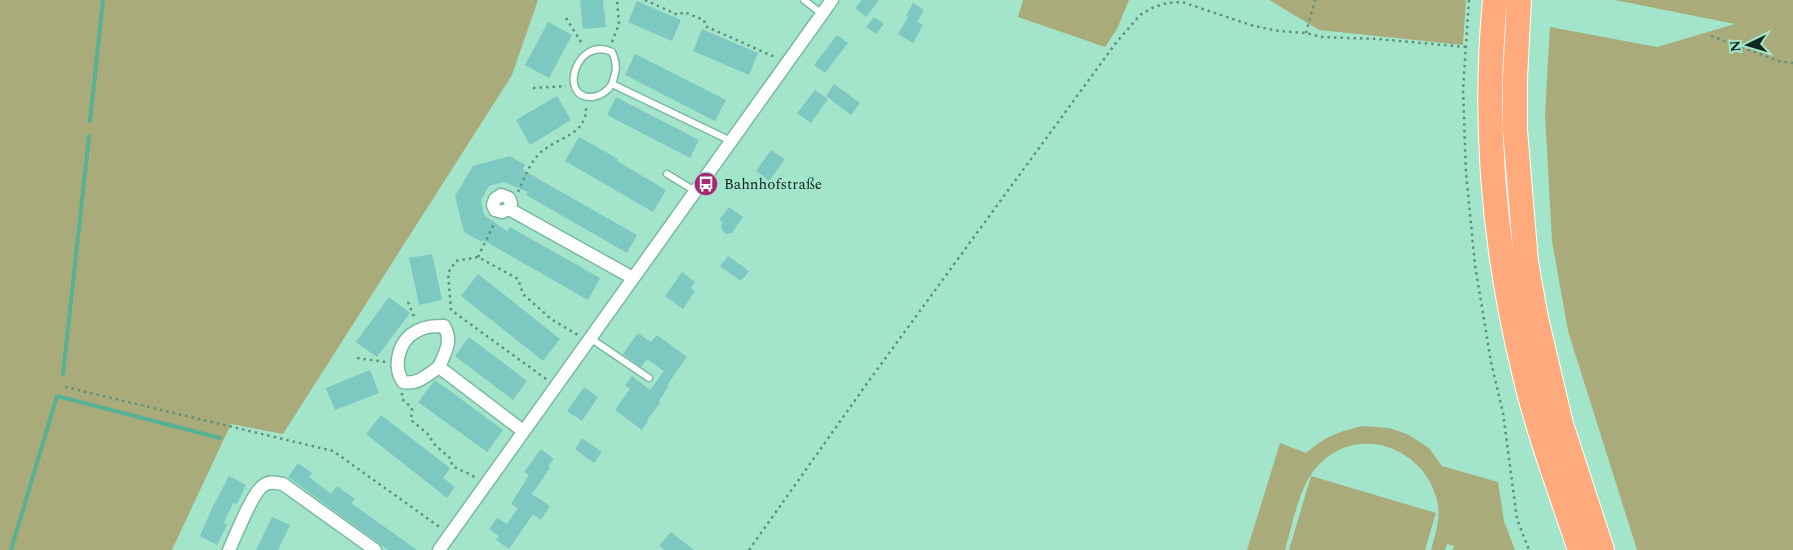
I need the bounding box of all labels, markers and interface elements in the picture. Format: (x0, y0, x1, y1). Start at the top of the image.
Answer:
north arrow (1723, 20, 1773, 70)
text: N (1725, 39, 1747, 53)
bus stop icon: Bahnhofstraße (693, 171, 719, 197)
place label: Bahnhofstraße (724, 173, 822, 196)

